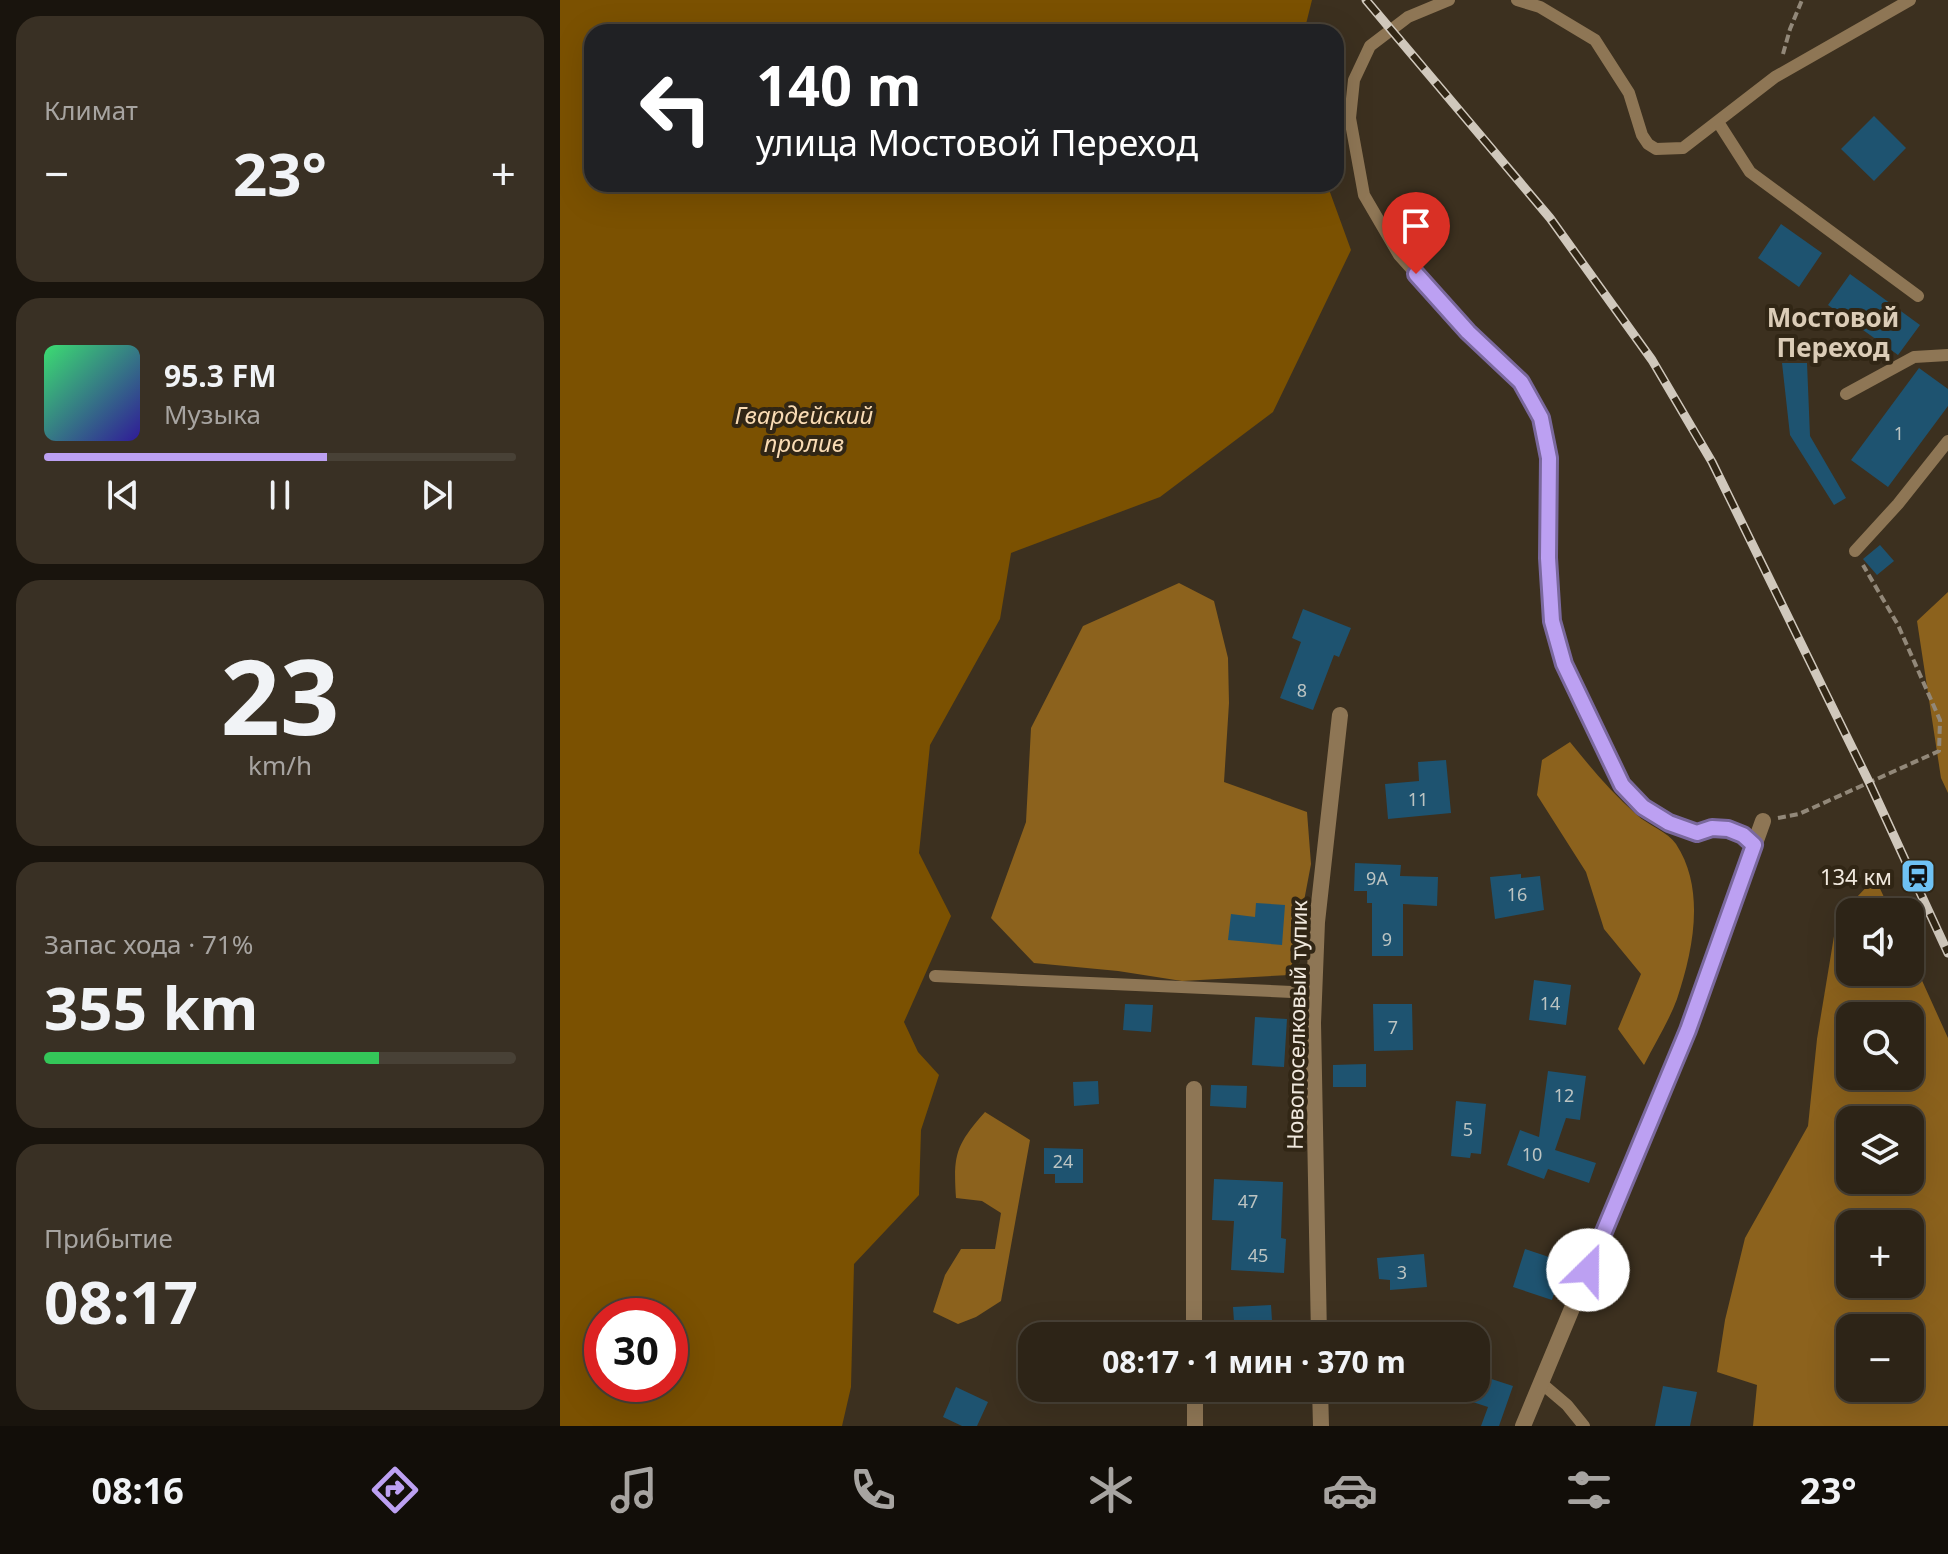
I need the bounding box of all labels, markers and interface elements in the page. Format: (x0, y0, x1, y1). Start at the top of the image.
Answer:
text: 140 m (756, 46, 921, 122)
icon: left (624, 56, 728, 160)
text: Климат (44, 92, 138, 128)
text: улица Мостовой Переход (756, 118, 1198, 167)
text: 23° (233, 132, 327, 214)
text: − (44, 143, 69, 203)
text: + (491, 143, 516, 203)
pin (1382, 192, 1450, 274)
icon: arrive (1394, 204, 1438, 248)
district label: Мостовой Переход (1767, 299, 1899, 365)
text: 95.3 FM (164, 355, 276, 396)
text: Музыка (164, 396, 261, 432)
water label: Гвардейский пролив (735, 398, 873, 459)
house number: 1 (1894, 421, 1904, 445)
icon: previous (101, 473, 145, 517)
icon: pause (258, 473, 302, 517)
icon: next (415, 473, 459, 517)
text: 23 (221, 624, 339, 765)
house number: 8 (1297, 678, 1307, 702)
text: km/h (248, 747, 312, 783)
house number: 11 (1408, 787, 1428, 811)
station icon: 134 км (1899, 857, 1937, 895)
place label: 134 км (1820, 861, 1892, 891)
house number: 9А (1366, 866, 1388, 890)
house number: 16 (1507, 882, 1527, 906)
map controls (1836, 898, 1924, 1402)
button: sound (1836, 898, 1924, 986)
street label: Новопоселковый тупик (1279, 900, 1313, 1150)
text: Запас хода · 71% (44, 926, 253, 962)
house number: 9 (1382, 927, 1392, 951)
text: 355 km (44, 966, 258, 1048)
house number: 14 (1540, 991, 1560, 1015)
button: search (1836, 1002, 1924, 1090)
house number: 7 (1388, 1015, 1398, 1039)
house number: 12 (1554, 1083, 1574, 1107)
button: layers (1836, 1106, 1924, 1194)
house number: 5 (1463, 1117, 1473, 1141)
house number: 10 (1522, 1142, 1542, 1166)
house number: 24 (1053, 1149, 1073, 1173)
house number: 47 (1238, 1189, 1258, 1213)
button: + (1836, 1210, 1924, 1298)
text: Прибытие (44, 1220, 173, 1256)
position arrow (1546, 1228, 1630, 1312)
house number: 45 (1248, 1243, 1268, 1267)
text: 08:17 (44, 1260, 198, 1342)
house number: 3 (1397, 1260, 1407, 1284)
speed limit sign: 30 (584, 1298, 688, 1402)
button: − (1836, 1314, 1924, 1402)
text: 08:17 · 1 мин · 370 m (1102, 1341, 1406, 1382)
icon: directions (367, 1462, 423, 1518)
icon: music (606, 1462, 662, 1518)
icon: phone (845, 1462, 901, 1518)
icon: climate (1083, 1462, 1139, 1518)
icon: car (1322, 1462, 1378, 1518)
icon: filters (1561, 1462, 1617, 1518)
text: 08:16 (91, 1466, 184, 1515)
text: 23° (1800, 1466, 1857, 1515)

